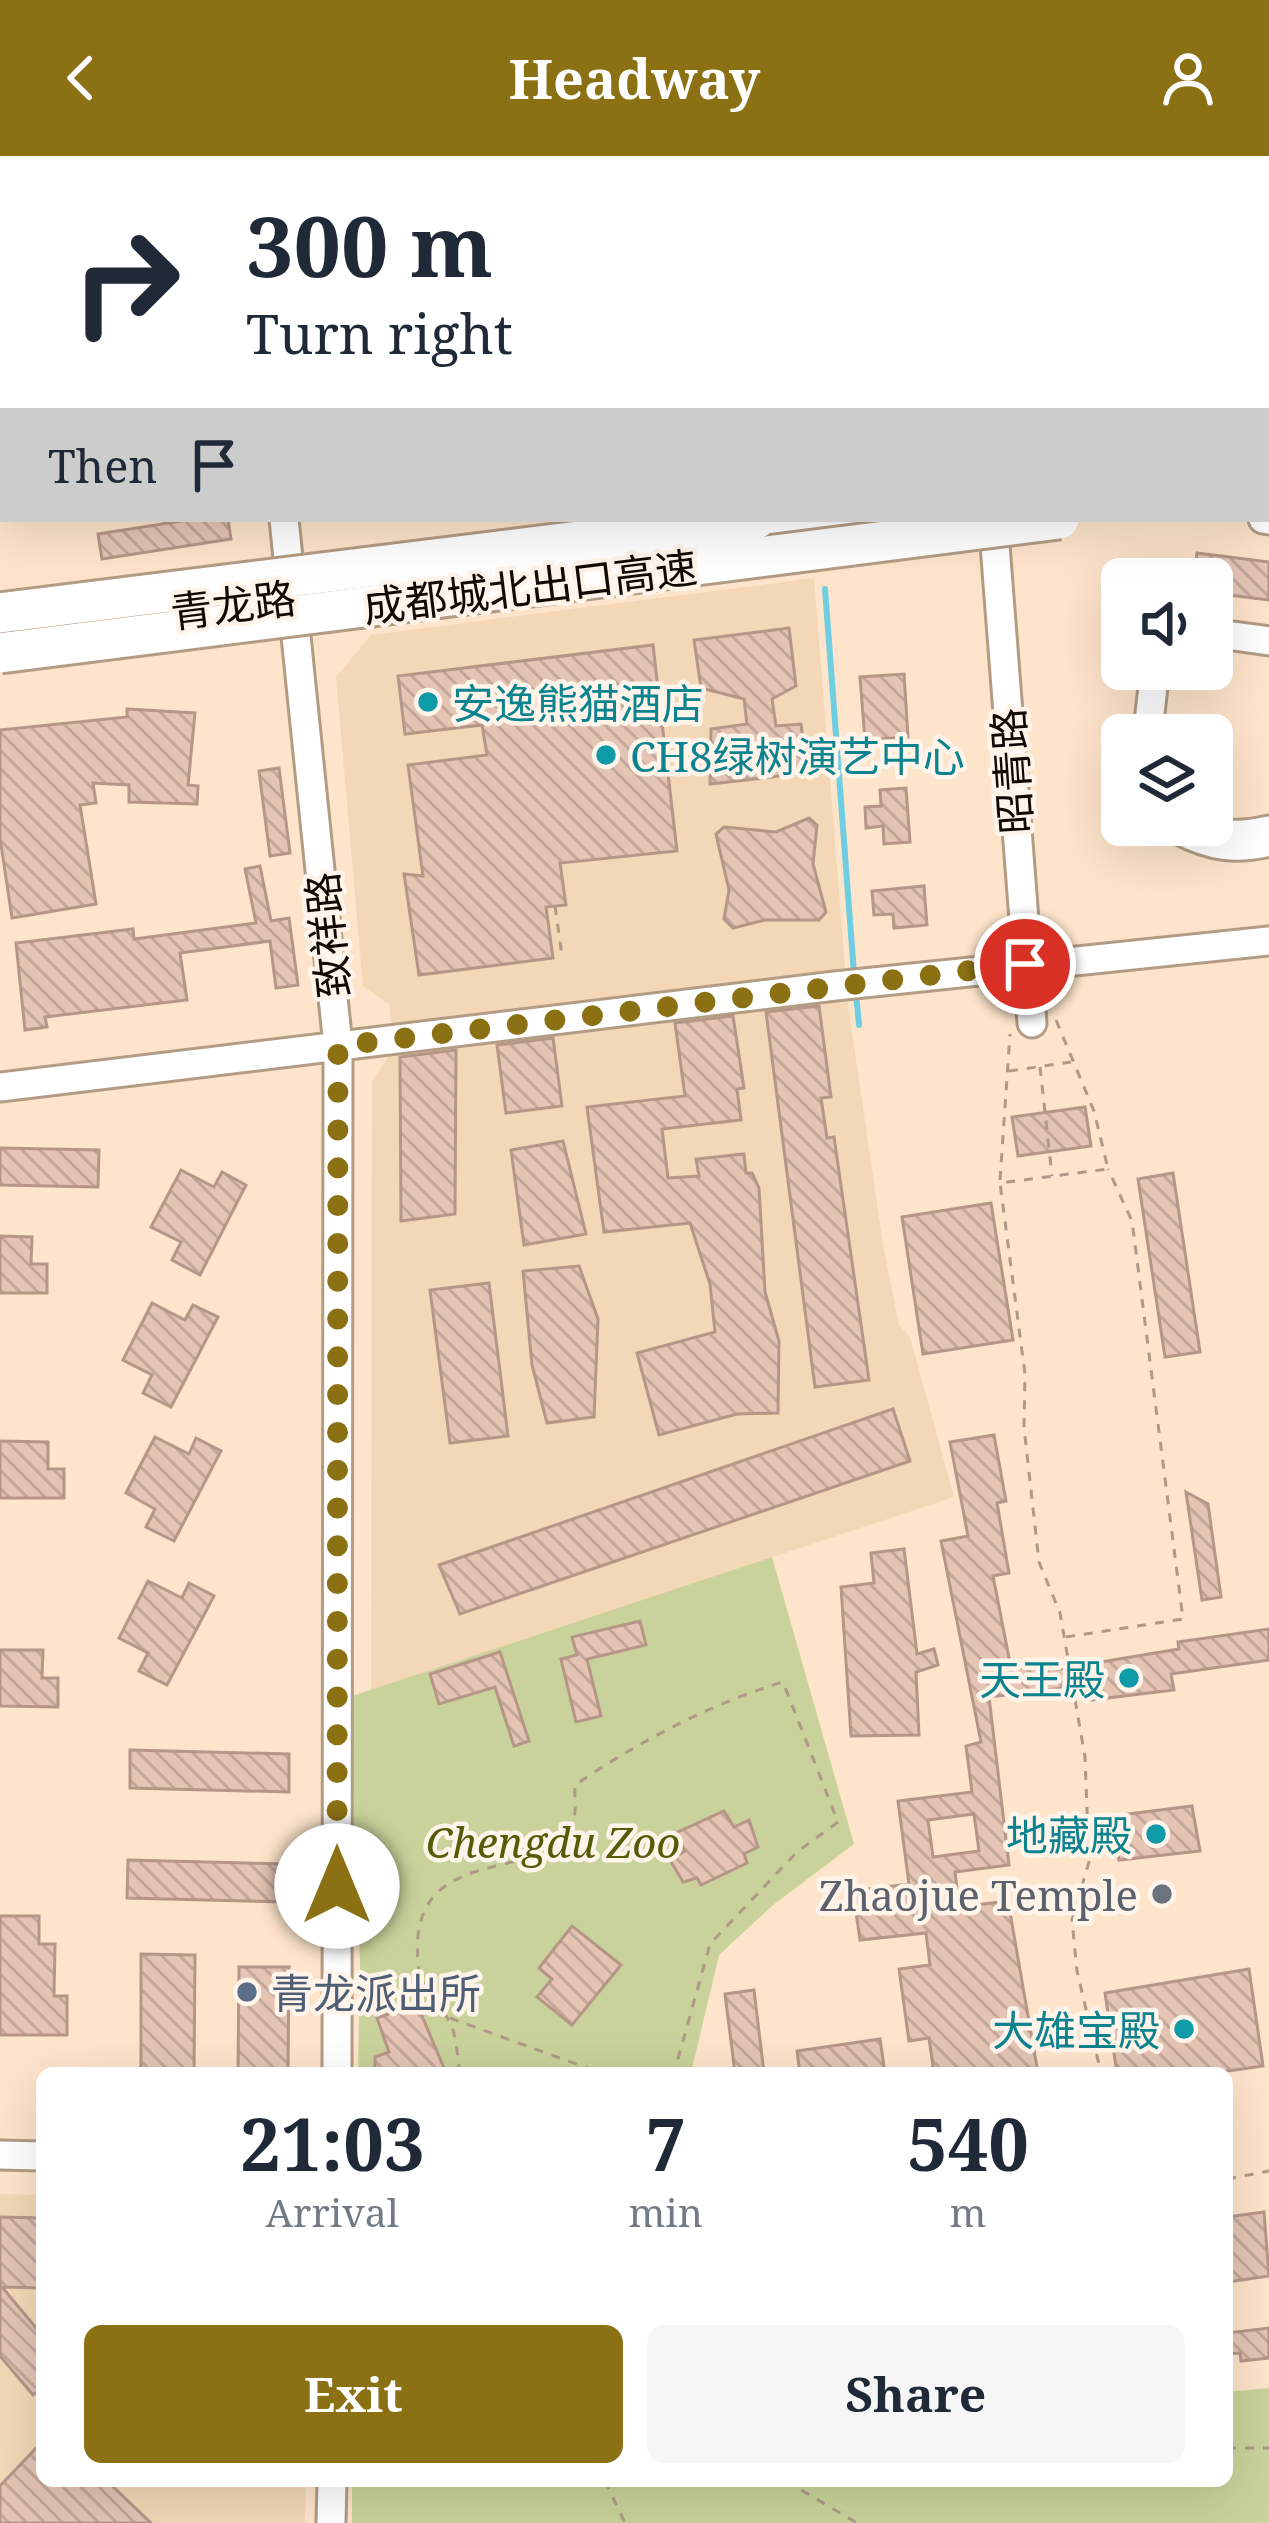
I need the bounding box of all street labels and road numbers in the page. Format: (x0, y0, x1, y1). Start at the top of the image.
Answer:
street label: 成都城北出口高速 (360, 537, 700, 635)
street label: 青龙路 (167, 568, 299, 640)
street label: 昭青路 (978, 706, 1044, 836)
street label: 致祥路 (292, 869, 362, 1001)

